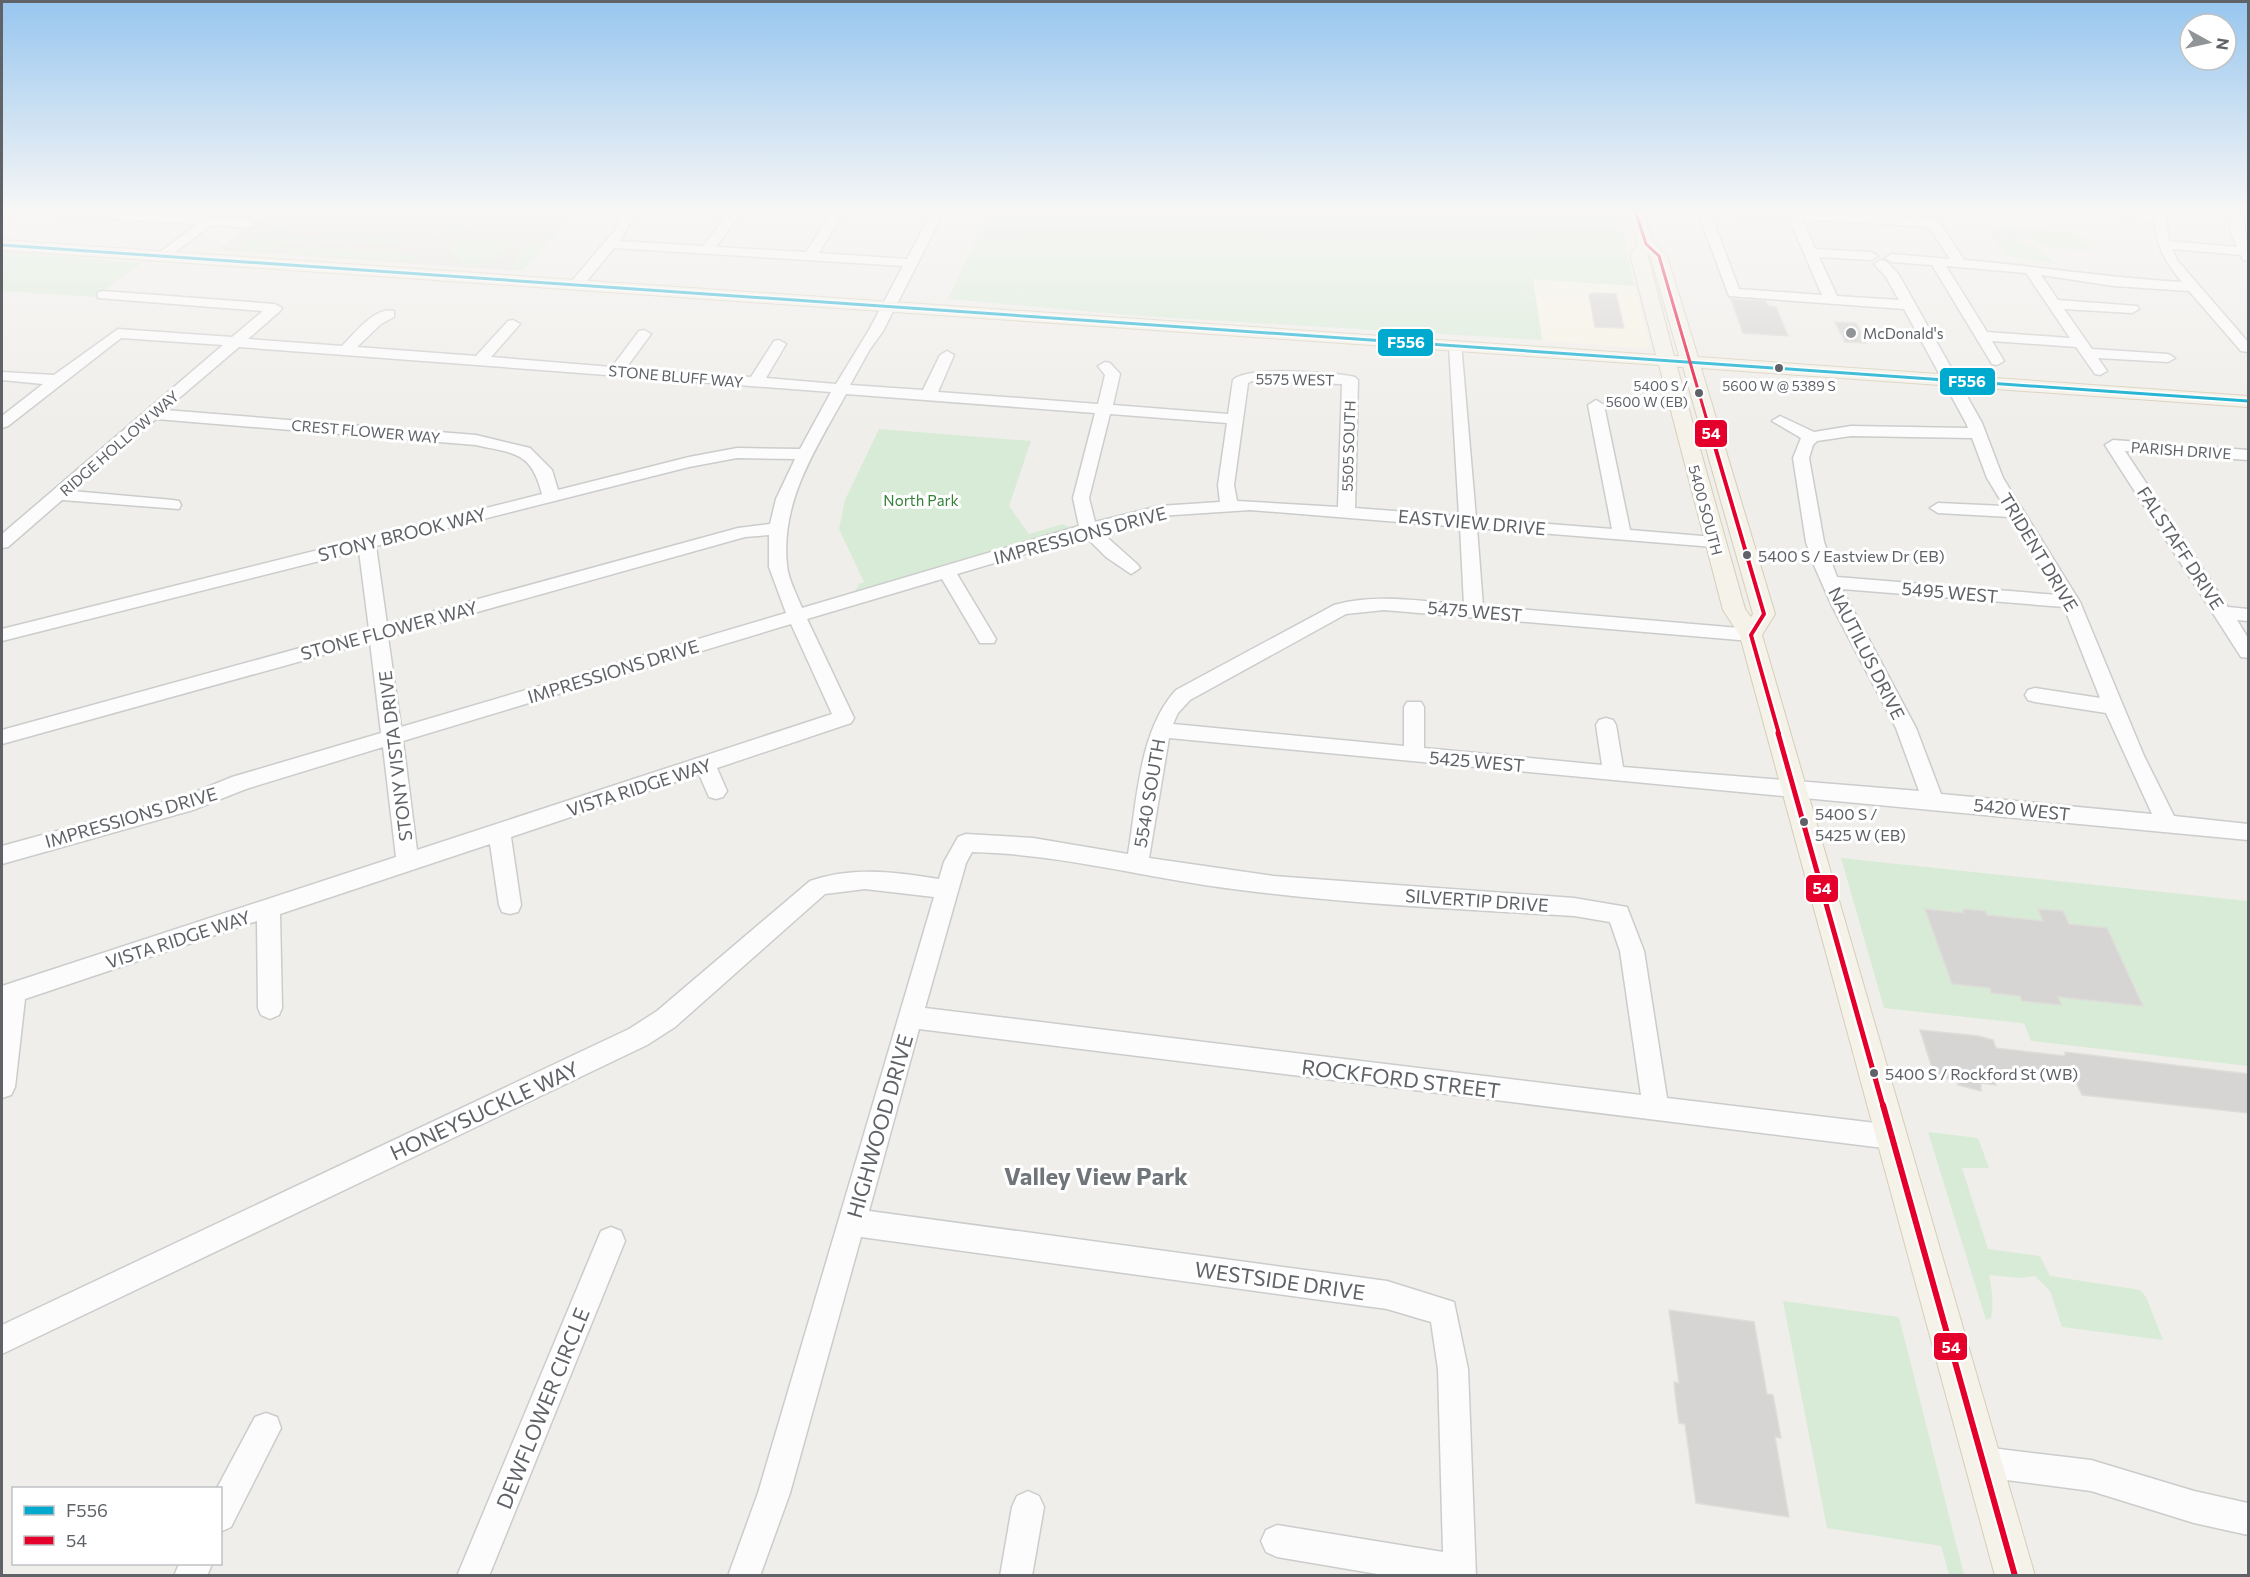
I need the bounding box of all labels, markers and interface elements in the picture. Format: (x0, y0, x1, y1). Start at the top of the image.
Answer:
north arrow (2178, 12, 2238, 72)
text: N (2213, 37, 2234, 51)
place label: McDonald's (1863, 324, 1944, 342)
marker: McDonald's (1844, 326, 1858, 340)
line badge: F556 (1377, 328, 1434, 357)
text: F556 (1387, 332, 1425, 351)
street label: STONE BLUFF WAY (608, 361, 744, 391)
marker: 5600 W @ 5389 S (1773, 362, 1785, 374)
line badge: F556 (1939, 367, 1996, 396)
street label: 5575 WEST (1255, 369, 1335, 389)
text: F556 (1948, 371, 1986, 390)
place label: 5400 S / 5600 W (EB) (1606, 377, 1688, 410)
place label: 5600 W @ 5389 S (1722, 377, 1836, 394)
street label: RIDGE HOLLOW WAY (56, 386, 182, 500)
marker: 5400 S / 5600 W (EB) (1693, 387, 1705, 399)
street label: 5505 SOUTH (1337, 400, 1359, 492)
street label: CREST FLOWER WAY (291, 416, 441, 446)
line badge: 54 (1694, 419, 1728, 448)
text: 54 (1701, 423, 1721, 442)
street label: PARISH DRIVE (2130, 438, 2232, 462)
street label: 5400 SOUTH (1685, 463, 1727, 557)
street label: FALSTAFF DRIVE (2133, 482, 2229, 614)
street label: TRIDENT DRIVE (1995, 489, 2083, 615)
park label: North Park (883, 491, 959, 509)
street label: IMPRESSIONS DRIVE (991, 501, 1169, 569)
street label: STONY BROOK WAY (316, 502, 489, 566)
street label: EASTVIEW DRIVE (1397, 505, 1547, 539)
place label: 5400 S / Eastview Dr (EB) (1758, 546, 1945, 565)
marker: 5400 S / Eastview Dr (EB) (1741, 549, 1753, 561)
street label: 5495 WEST (1901, 577, 1999, 607)
street label: NAUTILUS DRIVE (1824, 583, 1910, 723)
street label: STONE FLOWER WAY (298, 596, 480, 664)
street label: 5475 WEST (1427, 596, 1523, 626)
street label: IMPRESSIONS DRIVE (525, 634, 701, 708)
street label: STONY VISTA DRIVE (374, 669, 416, 843)
street label: 5540 SOUTH (1129, 737, 1169, 849)
street label: 5425 WEST (1428, 746, 1526, 776)
street label: VISTA RIDGE WAY (564, 753, 714, 821)
street label: IMPRESSIONS DRIVE (42, 782, 220, 852)
street label: 5420 WEST (1973, 793, 2071, 825)
place label: 5400 S / 5425 W (EB) (1815, 804, 1906, 844)
marker: 5400 S / 5425 W (EB) (1798, 816, 1810, 828)
line badge: 54 (1805, 874, 1839, 903)
text: 54 (1812, 878, 1832, 897)
street label: SILVERTIP DRIVE (1404, 884, 1550, 916)
street label: VISTA RIDGE WAY (103, 905, 253, 973)
street label: HIGHWOOD DRIVE (841, 1031, 917, 1221)
street label: ROCKFORD STREET (1300, 1053, 1502, 1103)
street label: HONEYSUCKLE WAY (386, 1055, 583, 1165)
place label: 5400 S / Rockford St (WB) (1885, 1064, 2078, 1083)
marker: 5400 S / Rockford St (WB) (1868, 1067, 1880, 1079)
district label: Valley View Park (1004, 1161, 1188, 1190)
street label: WESTSIDE DRIVE (1193, 1256, 1367, 1304)
street label: DEWFLOWER CIRCLE (490, 1304, 594, 1512)
line badge: 54 (1933, 1332, 1968, 1361)
text: 54 (1941, 1337, 1961, 1356)
legend (12, 1487, 222, 1565)
text: F556 (66, 1499, 108, 1521)
text: 54 (66, 1529, 87, 1551)

